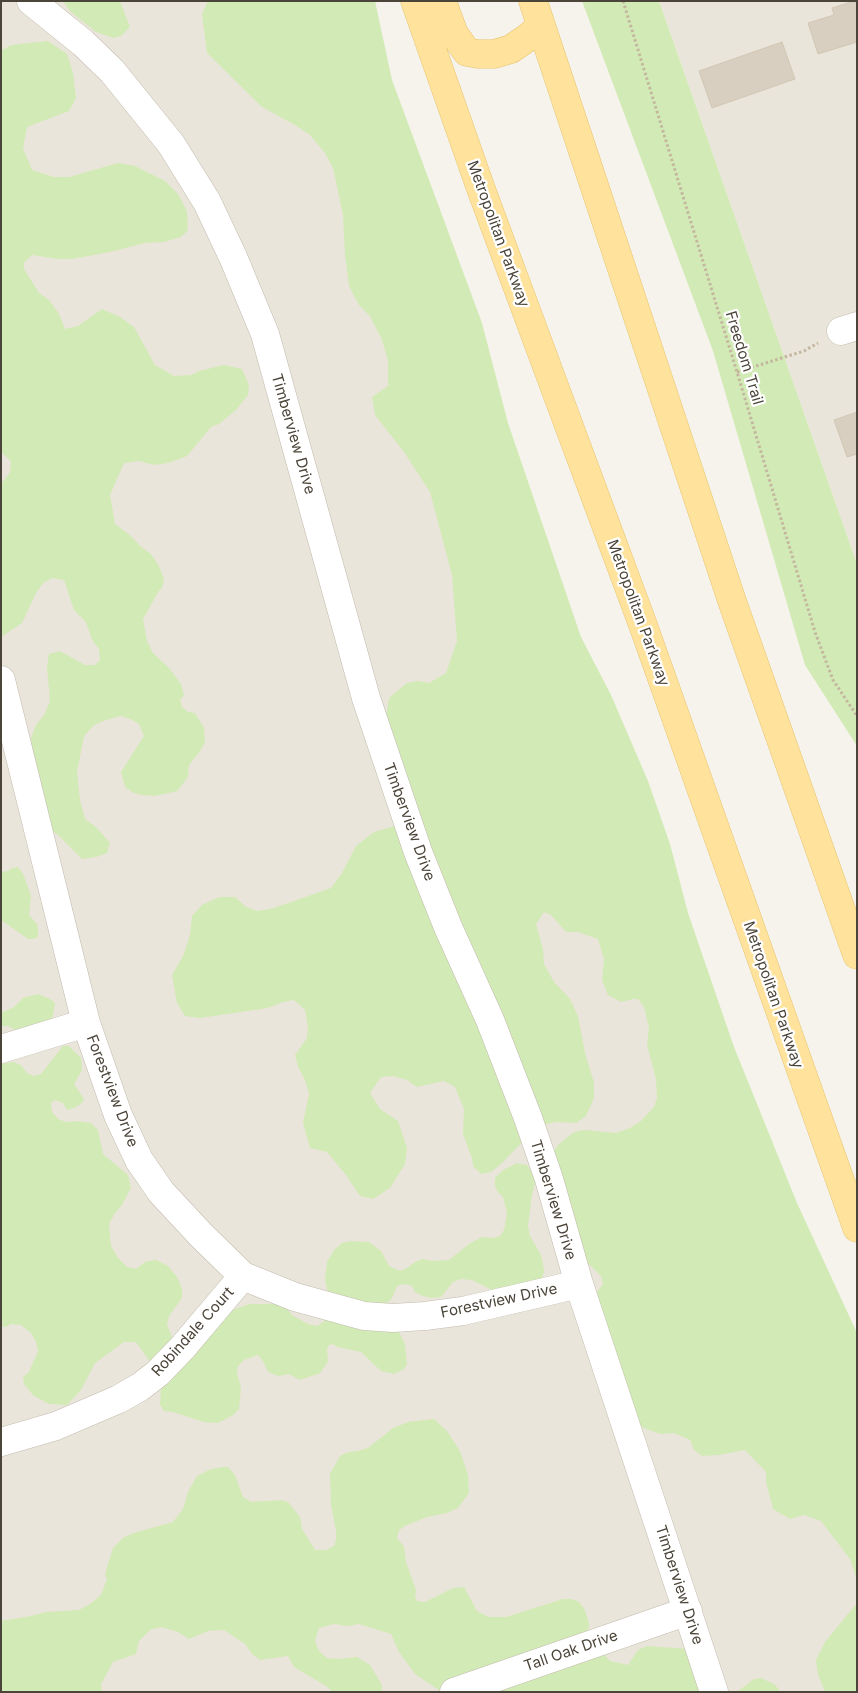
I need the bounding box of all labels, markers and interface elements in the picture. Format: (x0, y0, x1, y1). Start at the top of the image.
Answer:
street label: Metropolitan Parkway (463, 158, 533, 310)
street label: Freedom Trail (721, 309, 767, 407)
street label: Timberview Drive (267, 372, 319, 496)
street label: Metropolitan Parkway (603, 537, 673, 689)
street label: Timberview Drive (379, 760, 439, 884)
street label: Metropolitan Parkway (739, 919, 807, 1071)
street label: Forestview Drive (82, 1032, 142, 1150)
street label: Timberview Drive (526, 1138, 580, 1262)
street label: Forestview Drive (439, 1280, 559, 1322)
street label: Robindale Court (148, 1284, 238, 1380)
street label: Timberview Drive (651, 1523, 707, 1647)
street label: Tall Oak Drive (522, 1627, 620, 1675)

